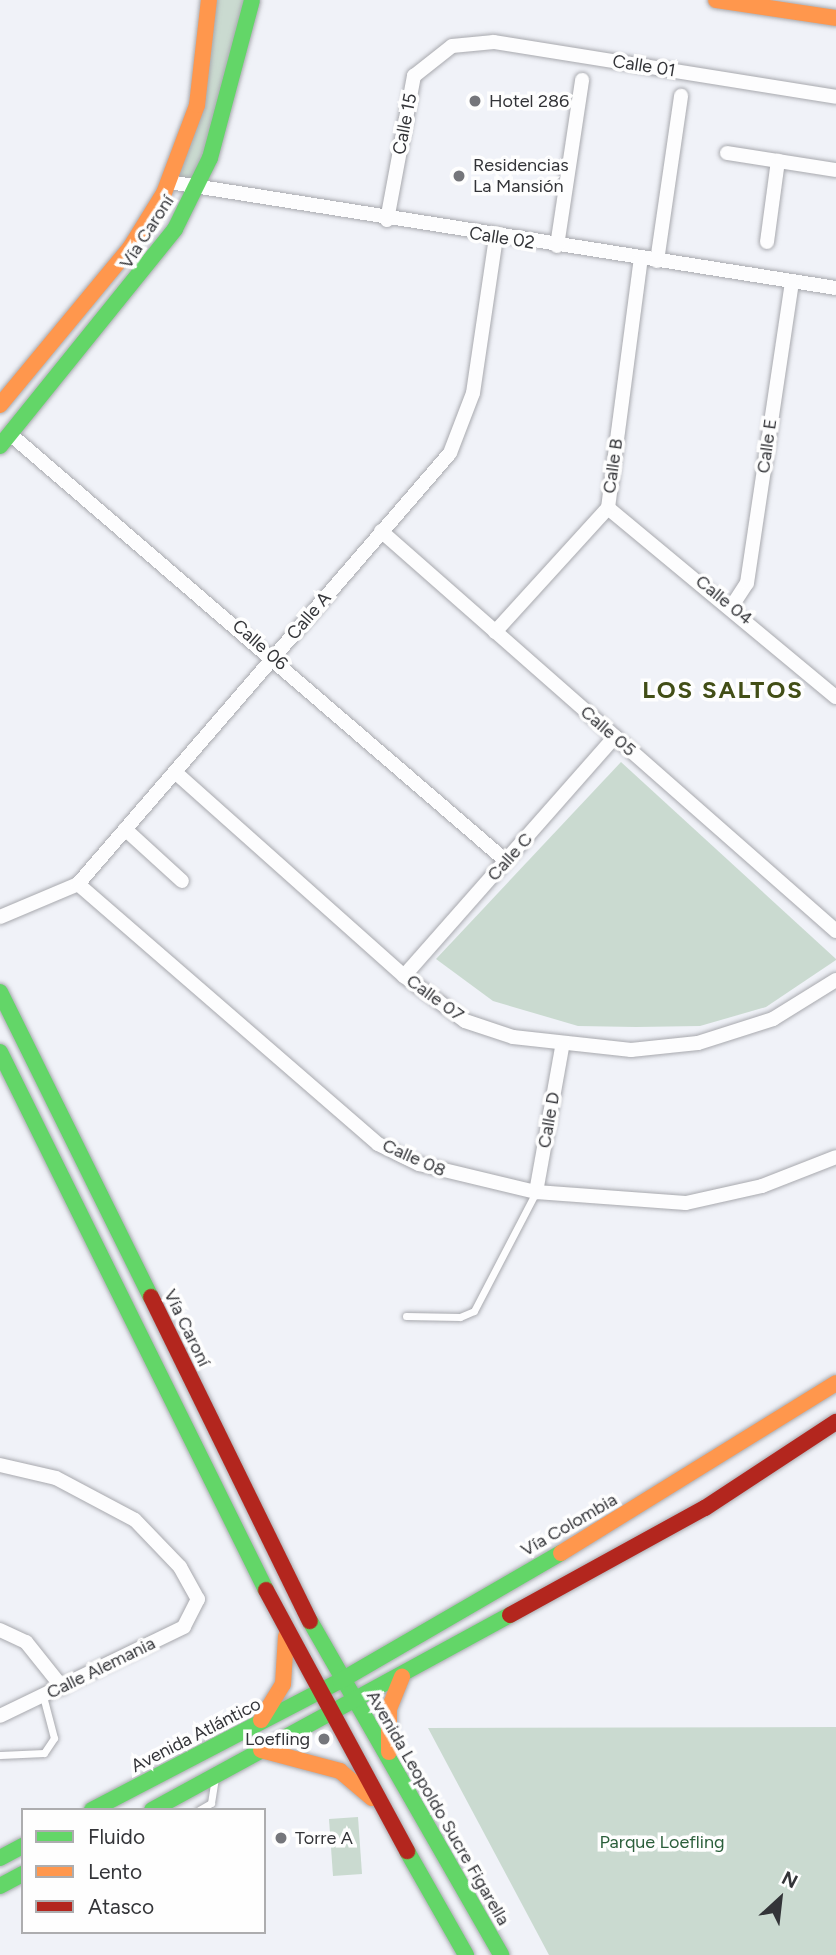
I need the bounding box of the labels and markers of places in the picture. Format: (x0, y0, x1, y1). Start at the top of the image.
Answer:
place label: Hotel 286 (489, 90, 569, 112)
marker: Hotel 286 (467, 93, 483, 109)
place label: Residencias La Mansión (473, 155, 569, 198)
marker: Residencias La Mansión (451, 168, 467, 184)
place label: Loefling (245, 1728, 310, 1750)
marker: Loefling (316, 1731, 332, 1747)
place label: Torre A (295, 1827, 353, 1849)
marker: Torre A (273, 1830, 289, 1846)

